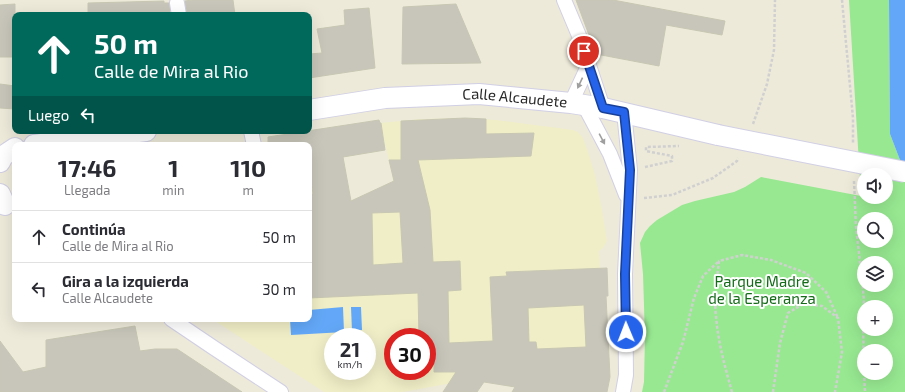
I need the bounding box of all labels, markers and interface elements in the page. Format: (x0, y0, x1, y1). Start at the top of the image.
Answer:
text: 50 m (94, 26, 158, 60)
icon: ahead (28, 28, 80, 80)
pin (567, 34, 601, 68)
icon: arrive (573, 40, 595, 62)
text: Calle de Mira al Rio (94, 60, 248, 82)
one-way arrow (577, 78, 583, 89)
street label: Calle Alcaudete (462, 84, 568, 111)
icon: left (77, 104, 99, 126)
text: Luego (28, 106, 69, 124)
one-way arrow (599, 134, 606, 145)
text: 17:46 (58, 153, 116, 182)
text: 1 (168, 153, 179, 182)
text: 110 (230, 153, 266, 182)
map controls (857, 168, 893, 380)
button: sound (857, 168, 893, 204)
text: Llegada (64, 182, 110, 198)
text: min (162, 182, 184, 198)
text: m (243, 182, 254, 198)
button: search (857, 212, 893, 248)
text: Continúa (62, 220, 125, 238)
icon: ahead (28, 226, 50, 248)
text: 50 m (262, 228, 296, 246)
text: Calle de Mira al Rio (62, 238, 174, 254)
button: layers (857, 256, 893, 292)
text: Gira a la izquierda (62, 272, 189, 290)
park label: Parque Madre de la Esperanza (708, 272, 816, 307)
icon: left (28, 278, 50, 300)
text: 30 m (262, 280, 296, 298)
text: Calle Alcaudete (62, 290, 153, 306)
button: + (857, 300, 893, 336)
position arrow (605, 311, 647, 353)
speed limit sign: 30 (384, 328, 436, 380)
text: 21 (340, 337, 360, 361)
button: − (857, 344, 893, 380)
text: km/h (338, 358, 362, 370)

